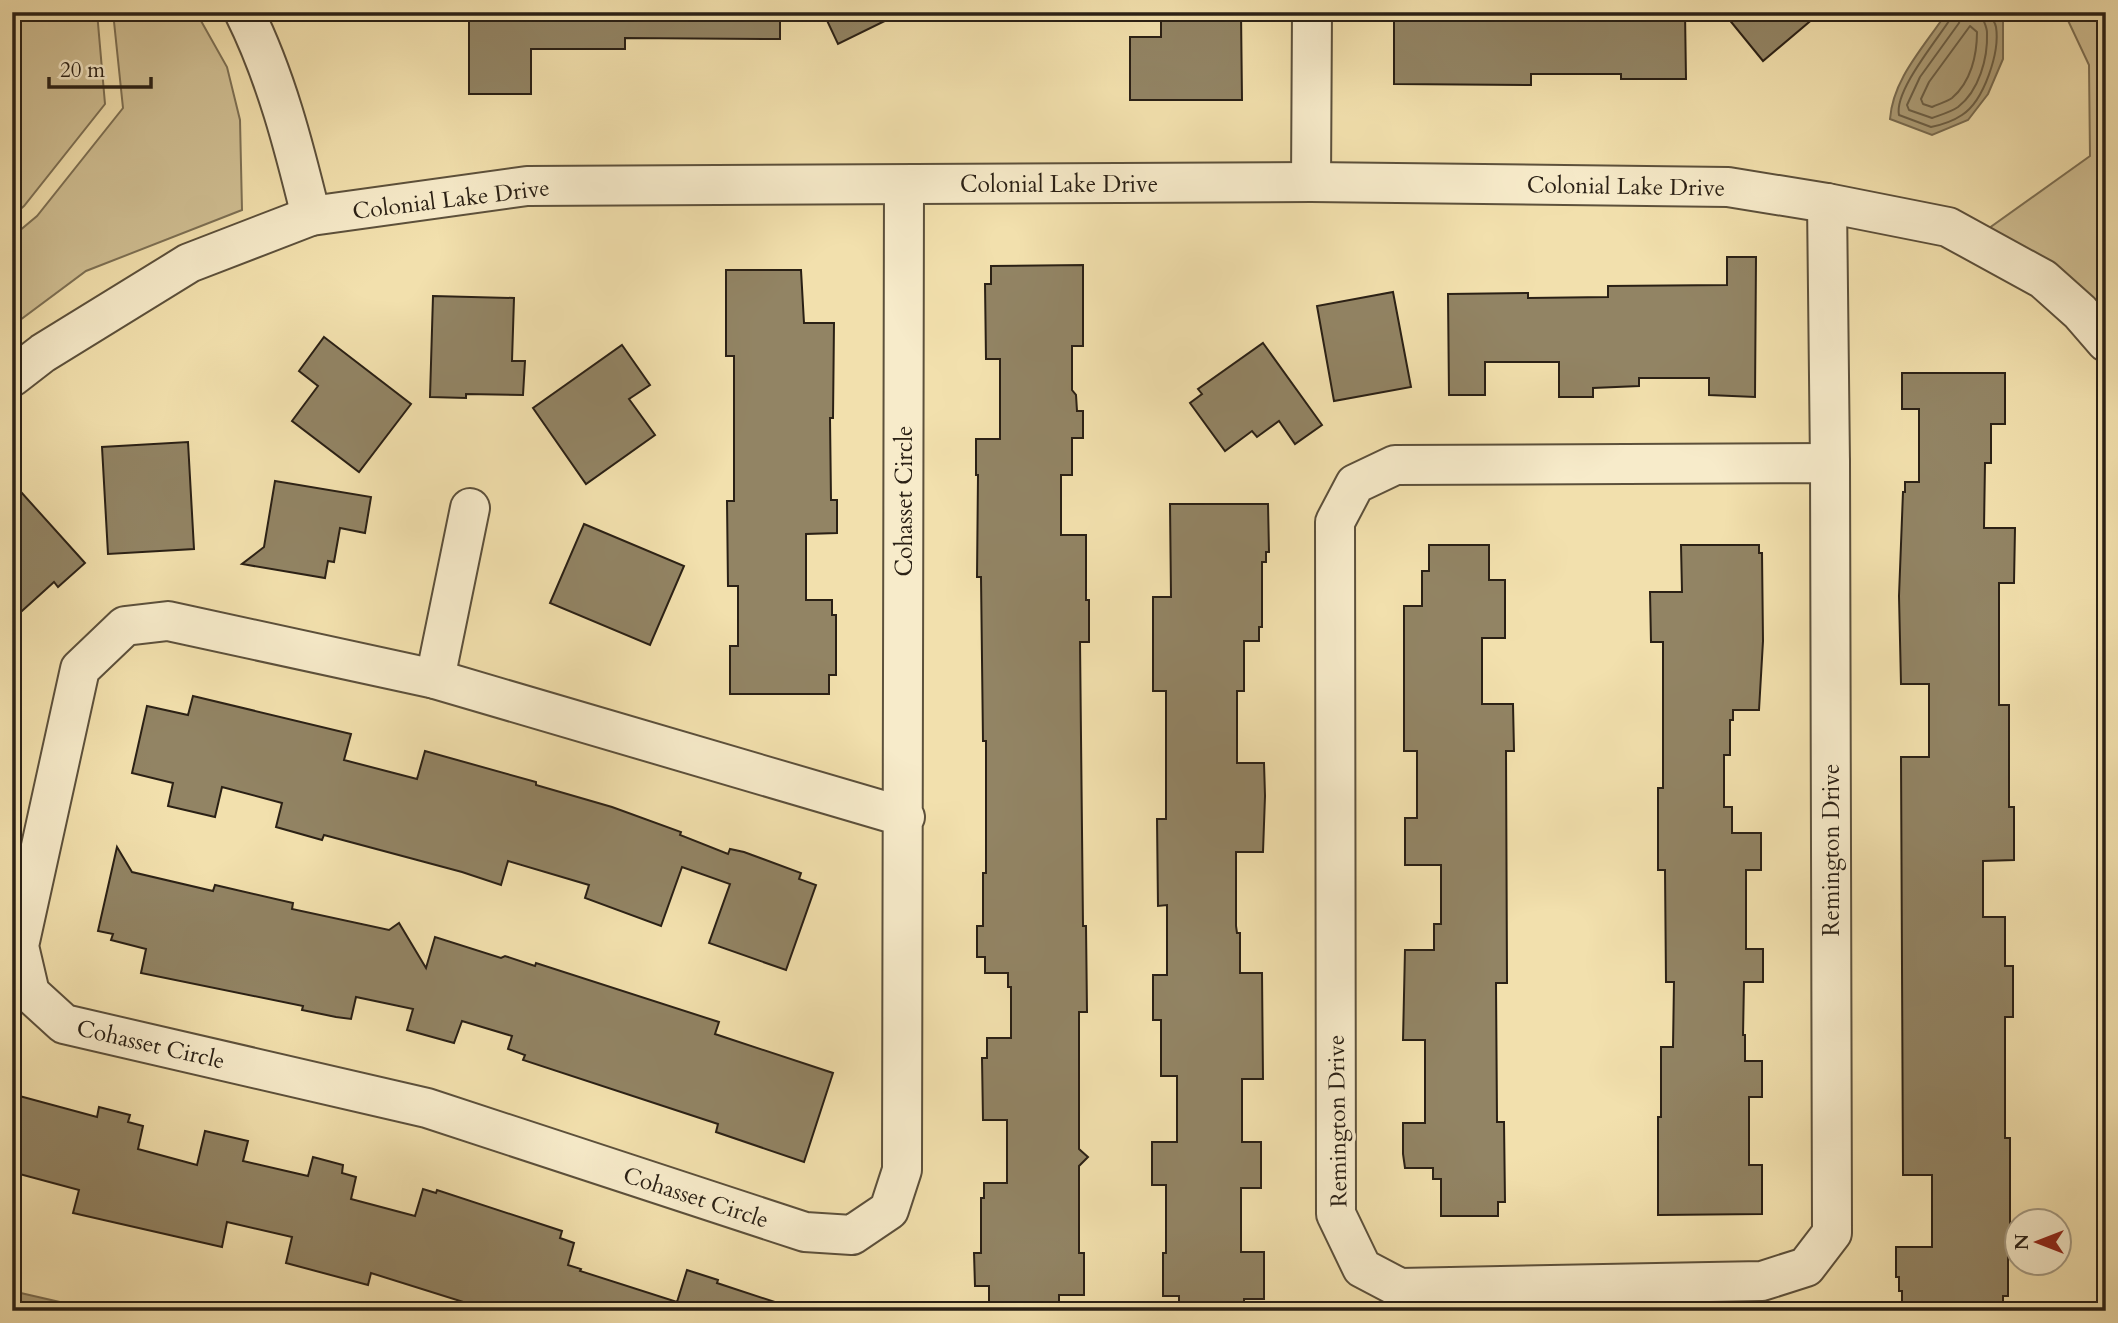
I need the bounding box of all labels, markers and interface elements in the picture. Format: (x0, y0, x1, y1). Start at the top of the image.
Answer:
scale bar (49, 46, 150, 90)
text: 20 m (60, 56, 105, 85)
street label: Colonial Lake Drive (960, 169, 1158, 200)
street label: Colonial Lake Drive (1527, 169, 1725, 204)
street label: Colonial Lake Drive (351, 172, 551, 227)
street label: Cohasset Circle (889, 425, 920, 577)
street label: Remington Drive (1816, 764, 1847, 936)
street label: Cohasset Circle (74, 1012, 228, 1077)
street label: Remington Drive (1320, 1034, 1355, 1208)
street label: Cohasset Circle (619, 1159, 772, 1236)
north arrow (2002, 1208, 2072, 1278)
text: N (2009, 1233, 2035, 1250)

